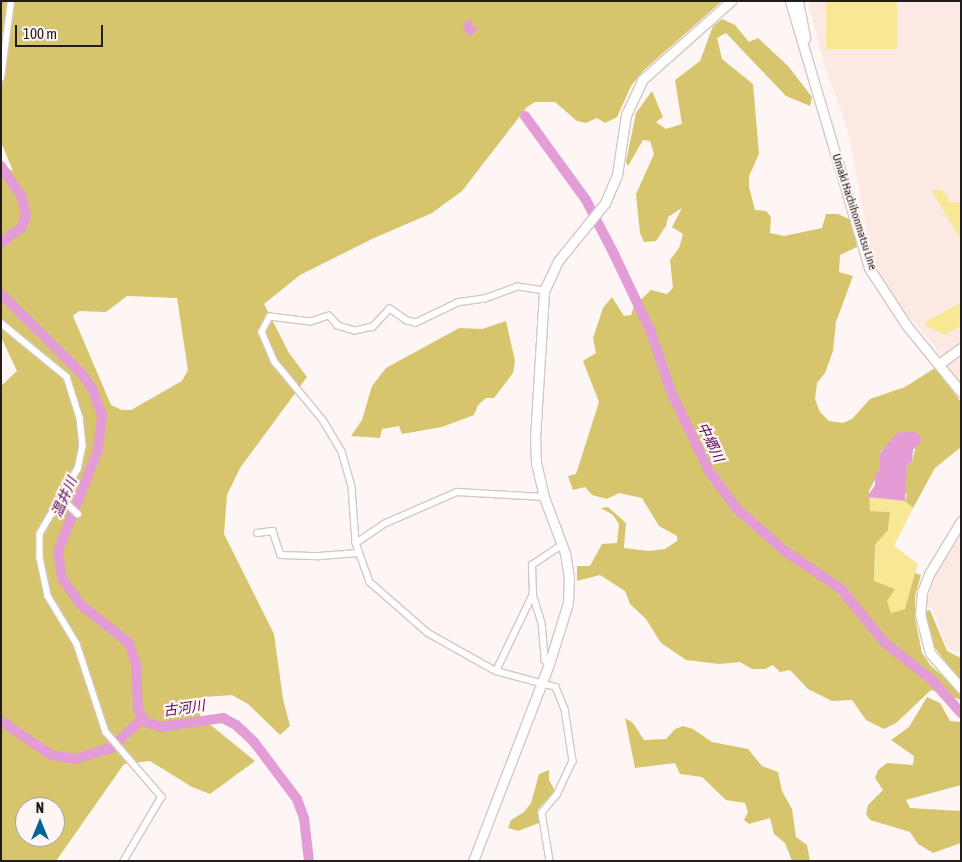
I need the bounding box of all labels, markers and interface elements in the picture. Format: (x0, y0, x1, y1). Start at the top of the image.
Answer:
scale bar (18, 15, 105, 47)
text: 100 m (23, 25, 57, 42)
street label: Umaki Hachihonmatsu Line (828, 152, 880, 272)
water label: 中郷川 (694, 419, 728, 465)
water label: 温井川 (48, 474, 80, 520)
water label: 古河川 (162, 697, 206, 719)
north arrow (15, 797, 65, 847)
text: N (36, 800, 44, 816)

